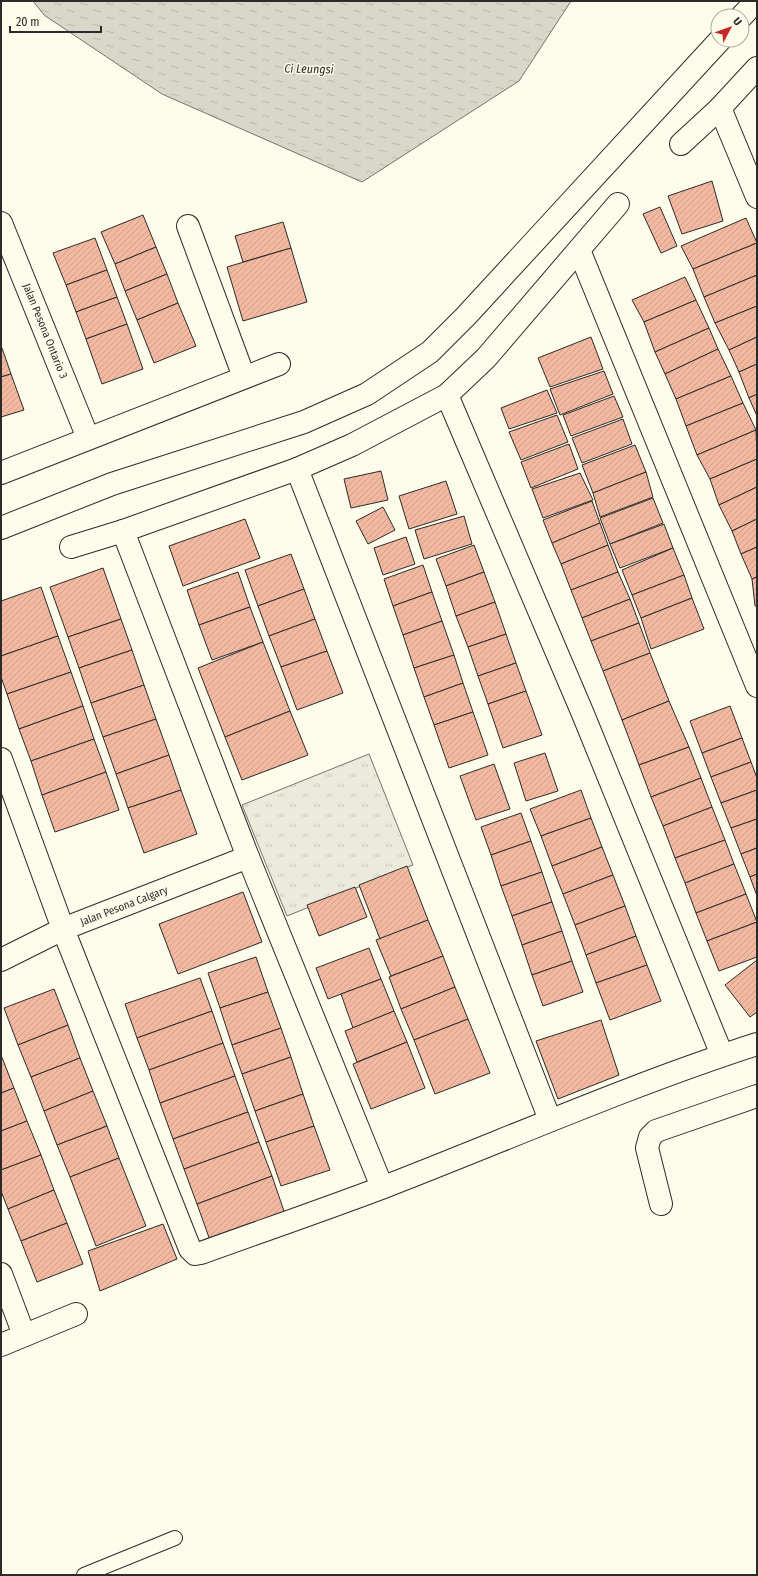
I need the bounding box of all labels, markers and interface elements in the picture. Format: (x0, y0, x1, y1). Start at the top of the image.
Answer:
scale bar (10, 8, 101, 34)
north arrow (710, 8, 750, 48)
text: 20 m (16, 15, 40, 29)
text: U (730, 15, 744, 28)
water label: Ci Leungsi (284, 62, 334, 76)
street label: Jalan Pesona Ontario 3 (20, 281, 70, 381)
street label: Jalan Pesona Calgary (78, 883, 170, 929)

